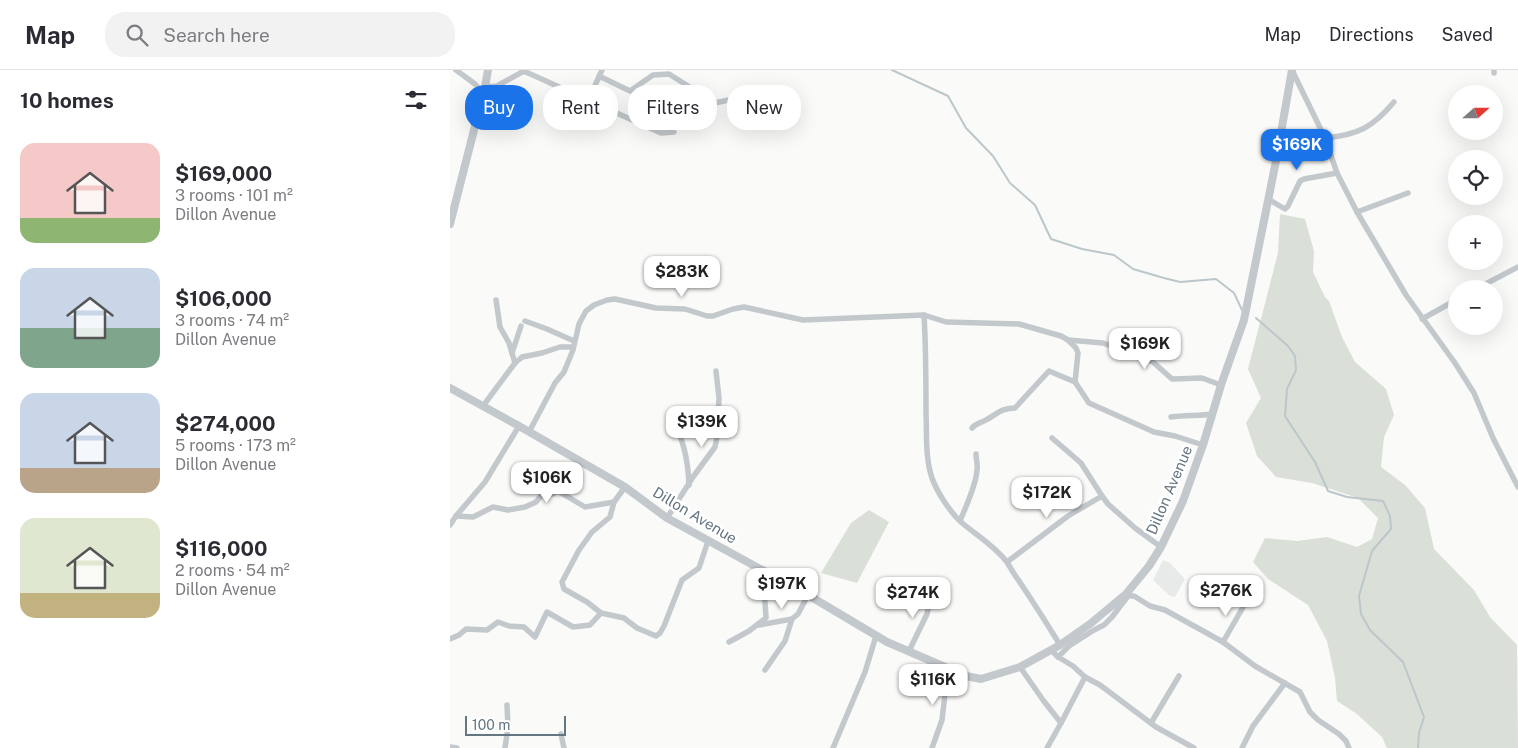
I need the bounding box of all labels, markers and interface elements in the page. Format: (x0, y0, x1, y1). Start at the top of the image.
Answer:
search box (105, 12, 455, 57)
text: Map (25, 21, 75, 49)
icon: search (123, 21, 151, 49)
text: Search here (163, 24, 270, 46)
text: Map (1264, 24, 1301, 45)
text: Directions (1329, 24, 1414, 45)
text: Saved (1442, 24, 1493, 45)
chip: Buy (465, 85, 533, 130)
chip: Rent (543, 85, 618, 130)
chip: Filters (628, 85, 717, 130)
chip: New (727, 85, 801, 130)
north arrow (1448, 85, 1502, 140)
map controls (1448, 85, 1503, 335)
icon: filters (402, 86, 430, 114)
text: 10 homes (20, 88, 114, 113)
pin: $169K (1262, 128, 1332, 171)
text: $169K (1272, 135, 1322, 154)
button: locate (1448, 150, 1503, 205)
text: $169,000 (175, 161, 272, 186)
icon: home (60, 163, 120, 223)
text: 3 rooms · 101 m² (175, 186, 293, 205)
text: Dillon Avenue (175, 205, 276, 224)
button: + (1448, 215, 1503, 270)
pin: $283K (647, 256, 717, 298)
text: $283K (655, 262, 709, 281)
button: − (1448, 280, 1503, 335)
text: $106,000 (175, 286, 272, 311)
icon: home (60, 288, 120, 348)
text: 3 rooms · 74 m² (175, 311, 289, 330)
pin: $169K (1110, 328, 1180, 370)
text: Dillon Avenue (175, 330, 276, 349)
text: $169K (1120, 334, 1170, 353)
pin: $139K (667, 406, 737, 448)
text: $274,000 (175, 411, 276, 436)
text: $139K (677, 412, 727, 431)
icon: home (60, 413, 120, 473)
text: 5 rooms · 173 m² (175, 436, 296, 455)
street label: Dillon Avenue (1143, 443, 1195, 537)
text: Dillon Avenue (175, 455, 276, 474)
pin: $106K (512, 462, 582, 504)
text: $106K (522, 468, 572, 487)
pin: $172K (1012, 476, 1082, 519)
street label: Dillon Avenue (650, 483, 740, 547)
text: $172K (1022, 483, 1072, 502)
text: $116,000 (175, 536, 267, 561)
icon: home (60, 538, 120, 598)
text: 2 rooms · 54 m² (175, 561, 290, 580)
pin: $197K (747, 568, 817, 610)
text: $197K (757, 574, 807, 593)
pin: $276K (1191, 574, 1261, 617)
pin: $274K (878, 576, 948, 619)
text: Dillon Avenue (175, 580, 276, 599)
text: $276K (1200, 581, 1252, 600)
text: $274K (887, 583, 939, 602)
pin: $116K (898, 664, 968, 706)
text: $116K (910, 670, 956, 689)
scale bar (465, 713, 566, 736)
text: 100 m (472, 717, 510, 733)

